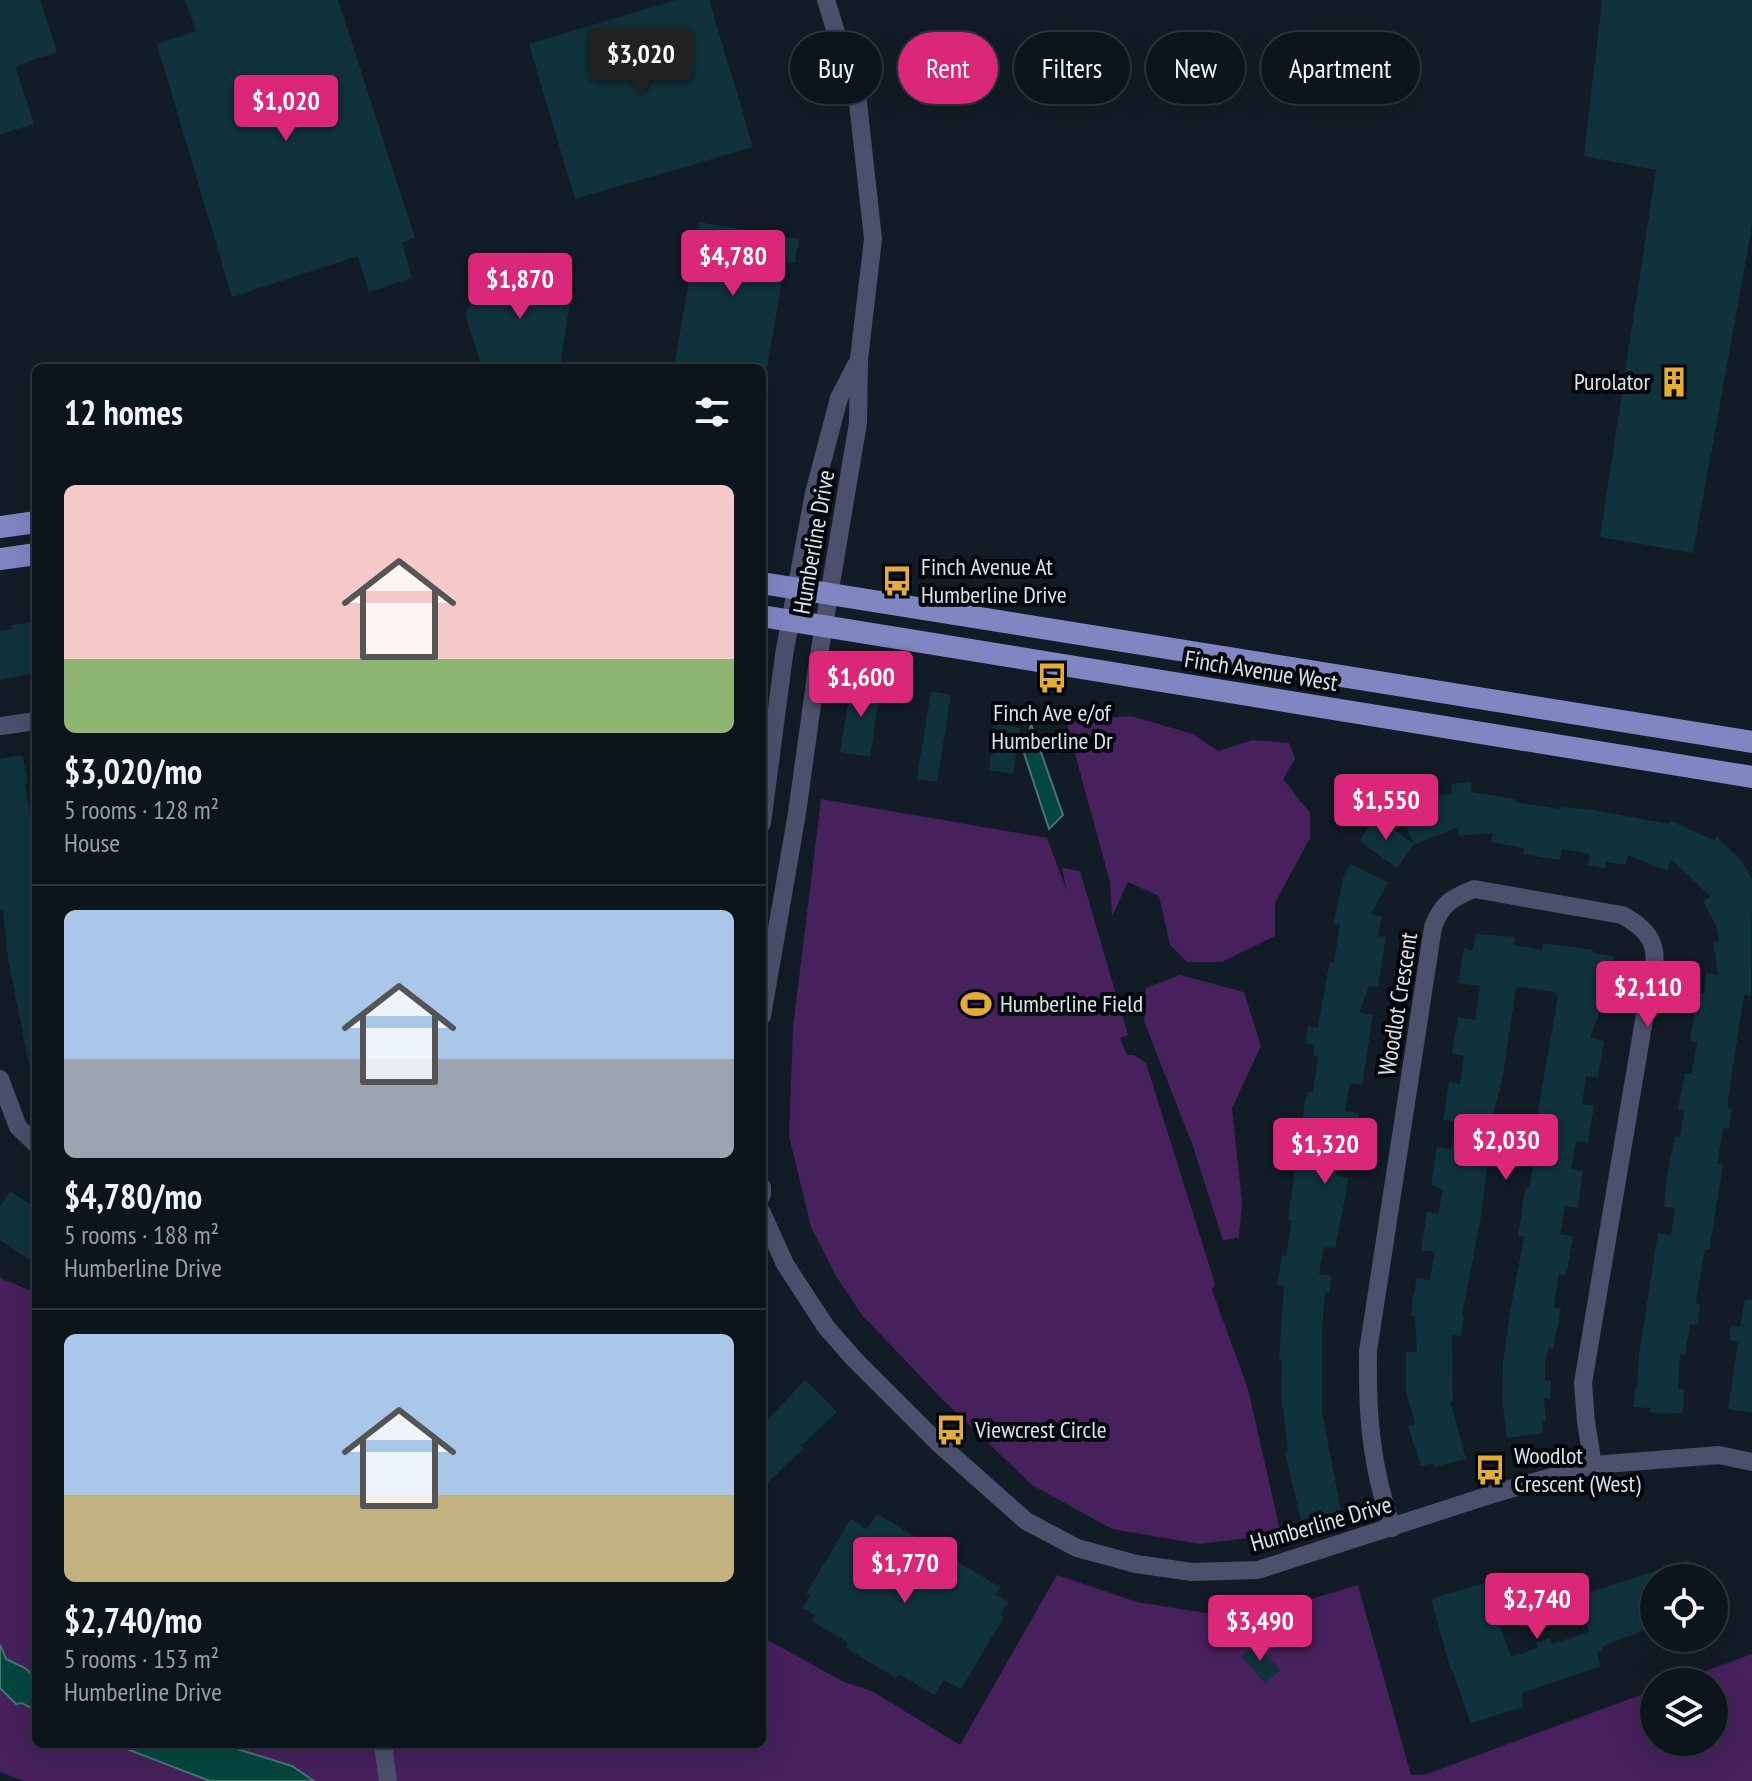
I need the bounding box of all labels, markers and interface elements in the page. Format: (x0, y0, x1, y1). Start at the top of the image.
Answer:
pin: $3,020 (576, 28, 706, 96)
chip: Buy (790, 32, 882, 104)
chip: Rent (898, 32, 998, 104)
chip: Filters (1014, 32, 1130, 104)
chip: New (1146, 32, 1245, 104)
chip: Apartment (1261, 32, 1420, 104)
text: $3,020 (607, 37, 675, 70)
pin: $1,020 (221, 75, 351, 143)
text: $1,020 (252, 84, 320, 117)
pin: $4,780 (668, 230, 798, 298)
text: $4,780 (699, 239, 767, 272)
pin: $1,870 (455, 253, 585, 321)
text: $1,870 (486, 262, 554, 295)
building icon: Purolator (1657, 365, 1691, 399)
place label: Purolator (1574, 366, 1650, 397)
text: 12 homes (64, 390, 183, 434)
icon: filters (690, 390, 734, 434)
street label: Humberline Drive (786, 467, 841, 616)
icon: home (327, 537, 471, 681)
place label: Finch Avenue At Humberline Drive (921, 551, 1067, 610)
bus stop icon: Finch Avenue At Humberline Drive (880, 564, 914, 598)
street label: Finch Avenue West (1182, 643, 1340, 698)
pin: $1,600 (796, 651, 926, 719)
text: $1,600 (827, 660, 895, 693)
bus stop icon: Finch Ave e/of Humberline Dr (1035, 661, 1069, 695)
place label: Finch Ave e/of Humberline Dr (991, 697, 1113, 756)
text: $3,020/mo (64, 749, 202, 793)
pin: $1,550 (1321, 774, 1451, 842)
text: $1,550 (1352, 783, 1420, 816)
text: 5 rooms · 128 m² (64, 793, 219, 826)
text: House (64, 826, 120, 859)
street label: Woodlot Crescent (1371, 930, 1424, 1078)
pin: $2,110 (1583, 961, 1713, 1029)
icon: home (327, 962, 471, 1106)
text: $2,110 (1614, 970, 1682, 1003)
sports icon: Humberline Field (959, 987, 993, 1021)
place label: Humberline Field (1000, 988, 1143, 1019)
pin: $2,030 (1441, 1114, 1571, 1182)
pin: $1,320 (1260, 1118, 1390, 1186)
text: $2,030 (1472, 1123, 1540, 1156)
text: $1,320 (1291, 1127, 1359, 1160)
text: $4,780/mo (64, 1174, 202, 1218)
text: 5 rooms · 188 m² (64, 1218, 219, 1251)
text: Humberline Drive (64, 1251, 222, 1284)
icon: home (327, 1386, 471, 1530)
bus stop icon: Viewcrest Circle (934, 1413, 968, 1447)
place label: Viewcrest Circle (974, 1414, 1107, 1445)
place label: Woodlot Crescent (West) (1514, 1440, 1641, 1499)
bus stop icon: Woodlot Crescent (West) (1473, 1453, 1507, 1487)
street label: Humberline Drive (1247, 1489, 1395, 1559)
pin: $1,770 (840, 1537, 970, 1605)
text: $1,770 (871, 1546, 939, 1579)
map controls (1640, 1564, 1728, 1756)
button: locate (1640, 1564, 1728, 1652)
pin: $2,740 (1472, 1573, 1602, 1641)
text: $2,740 (1503, 1582, 1571, 1615)
pin: $3,490 (1195, 1595, 1325, 1663)
text: $2,740/mo (64, 1598, 202, 1642)
text: $3,490 (1226, 1604, 1294, 1637)
text: 5 rooms · 153 m² (64, 1642, 219, 1675)
button: layers (1640, 1668, 1728, 1756)
text: Humberline Drive (64, 1675, 222, 1708)

